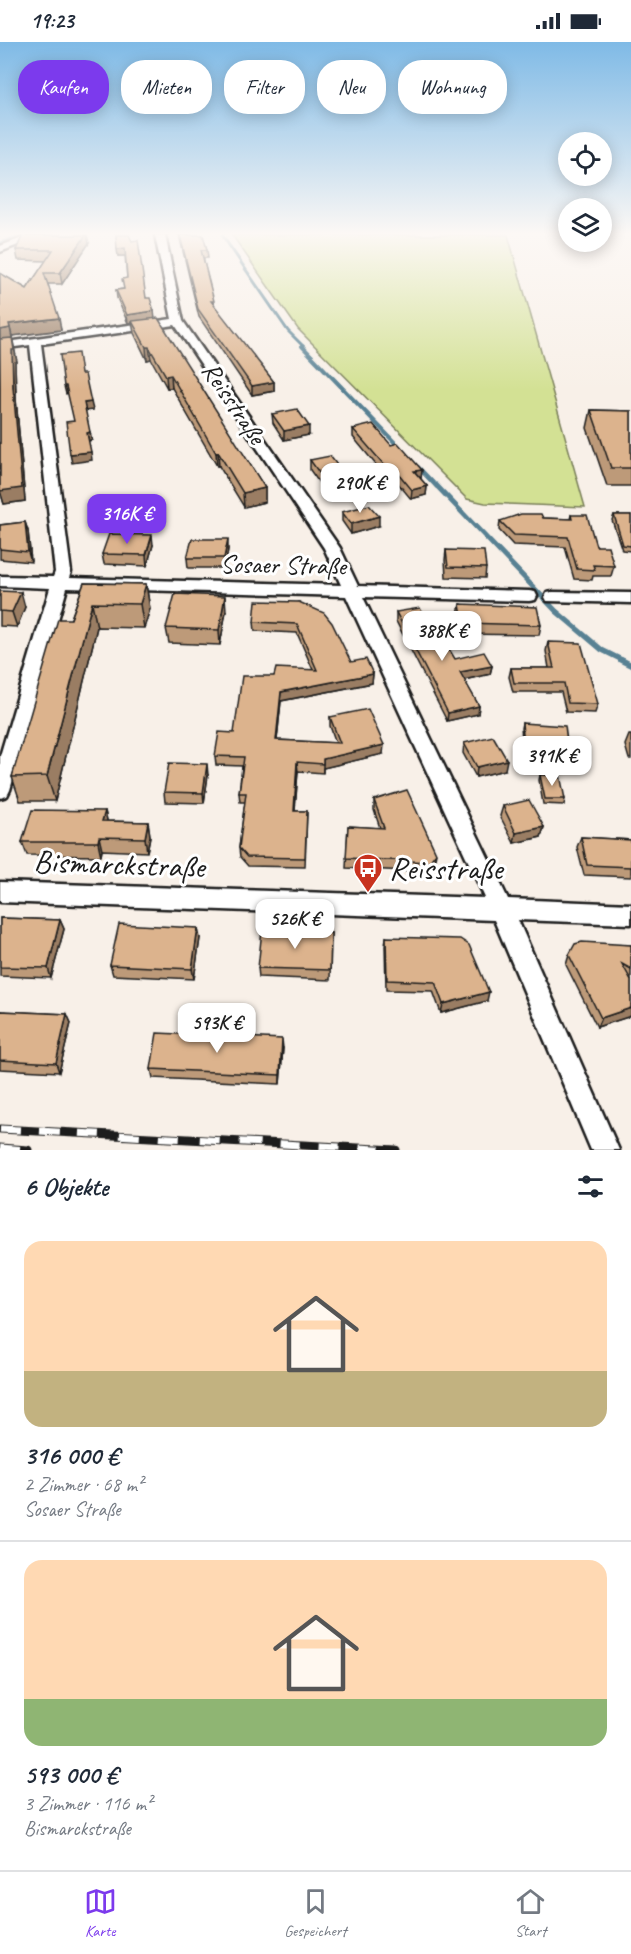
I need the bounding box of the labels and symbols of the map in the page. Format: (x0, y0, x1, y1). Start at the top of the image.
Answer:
street label: Reisstraße (195, 356, 275, 453)
pin: 290K € (311, 463, 409, 514)
pin: 316K € (78, 494, 176, 545)
street label: Sosaer Straße (220, 547, 349, 583)
pin: 388K € (393, 611, 491, 662)
pin: 391K € (503, 736, 601, 787)
street label: Bismarckstraße (33, 841, 208, 888)
place label: Reisstraße (389, 848, 505, 889)
bus stop icon: Reisstraße (352, 852, 384, 894)
pin: 526K € (246, 899, 344, 950)
pin: 593K € (168, 1003, 266, 1054)

